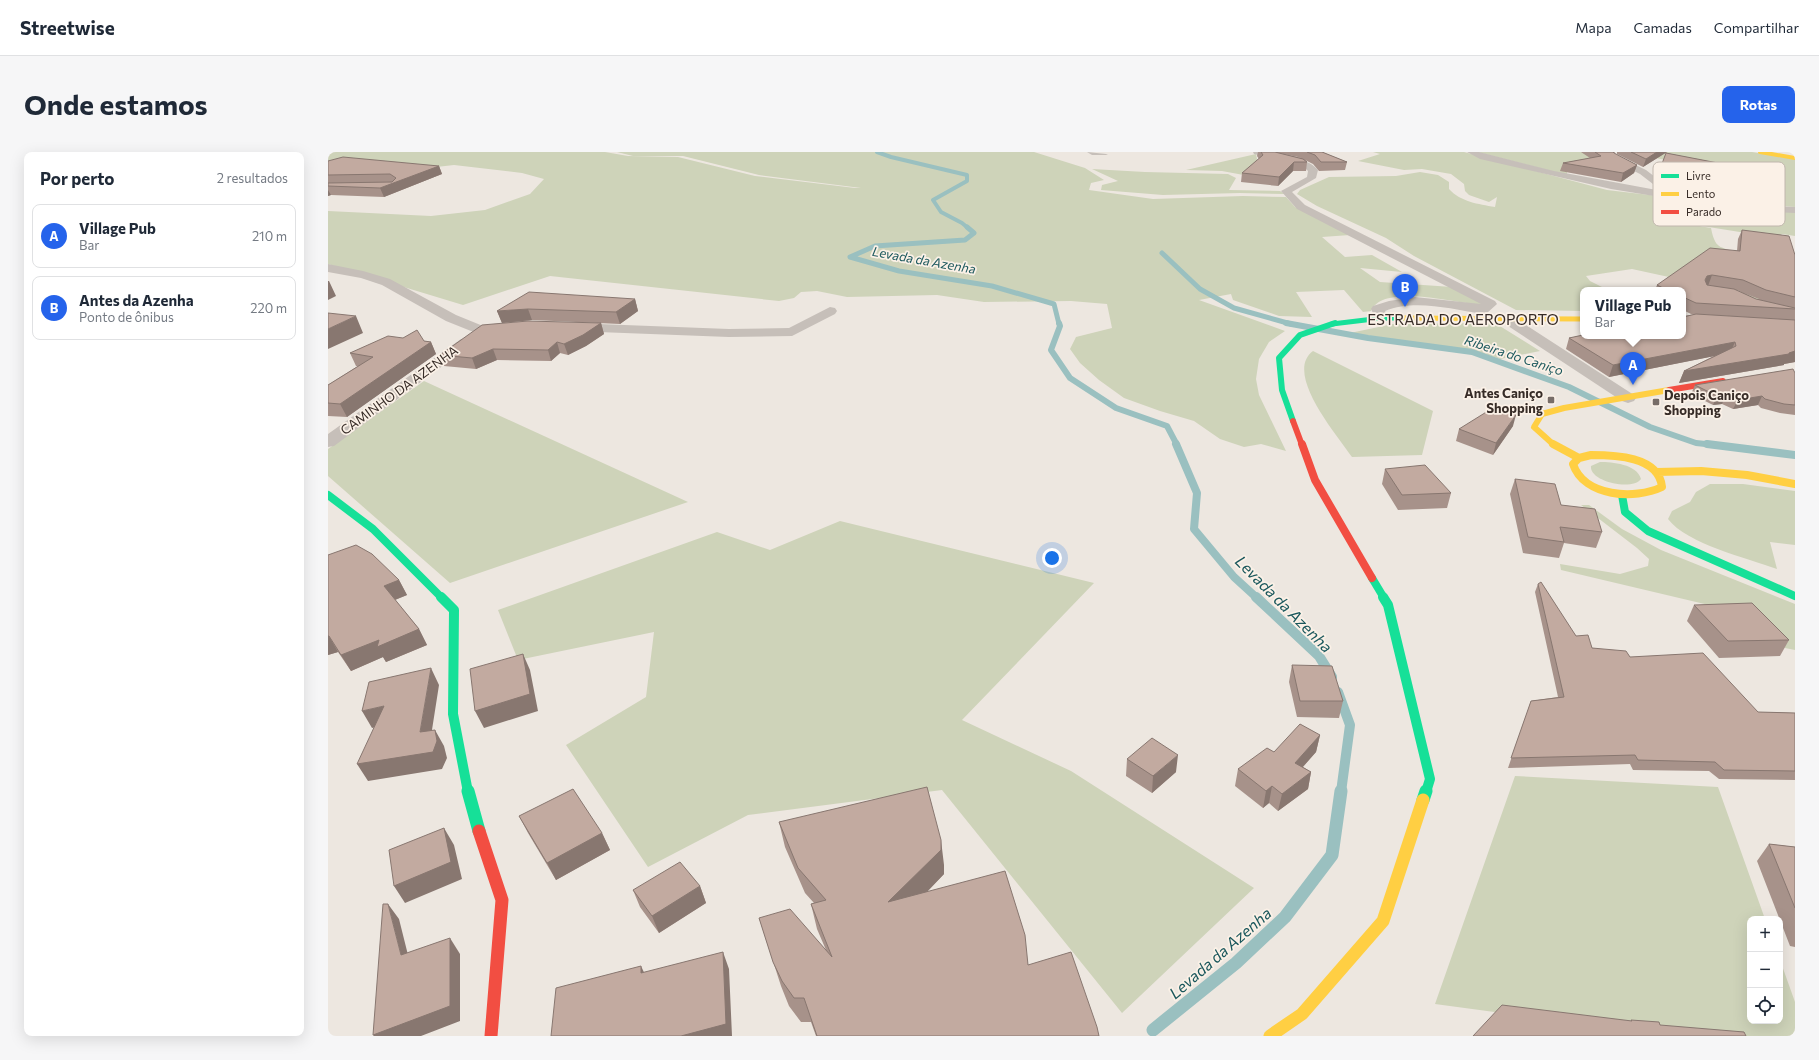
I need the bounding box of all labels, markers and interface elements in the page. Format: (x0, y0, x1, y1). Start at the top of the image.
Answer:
text: Streetwise (20, 16, 115, 39)
text: Mapa (1575, 19, 1612, 36)
text: Camadas (1634, 19, 1692, 36)
text: Compartilhar (1714, 19, 1799, 36)
button: Rotas (1722, 86, 1795, 123)
text: Onde estamos (24, 87, 208, 121)
legend (1653, 162, 1785, 226)
text: Por perto (40, 168, 115, 189)
text: Livre (1686, 169, 1711, 182)
text: 2 resultados (217, 170, 288, 186)
text: Lento (1686, 187, 1716, 200)
text: Parado (1686, 205, 1722, 218)
text: Village Pub (79, 219, 156, 237)
text: A (49, 228, 59, 244)
text: 210 m (252, 228, 287, 244)
text: Bar (79, 237, 99, 253)
water label: Levada da Azenha (871, 243, 977, 277)
pin: B (1392, 274, 1418, 307)
popup (1580, 287, 1686, 339)
text: Antes da Azenha (79, 291, 194, 309)
text: Village Pub (1595, 296, 1671, 314)
text: B (50, 300, 58, 316)
text: 220 m (250, 300, 287, 316)
text: Ponto de ônibus (79, 309, 174, 325)
street label: ESTRADA DO AEROPORTO (1367, 310, 1559, 328)
text: Bar (1595, 314, 1615, 330)
water label: Ribeira do Caniço (1463, 332, 1566, 379)
street label: CAMINHO DA AZENHA (337, 342, 461, 438)
pin: A (1620, 352, 1646, 385)
place label: Antes Caniço Shopping (1464, 385, 1543, 416)
place label: Depois Caniço Shopping (1664, 387, 1749, 418)
marker: Antes Caniço Shopping (1546, 395, 1556, 405)
marker: Depois Caniço Shopping (1651, 397, 1661, 407)
your location (1042, 548, 1062, 568)
water label: Levada da Azenha (1232, 551, 1337, 656)
water label: Levada da Azenha (1165, 903, 1275, 1002)
map controls (1747, 916, 1783, 1024)
button: + (1747, 916, 1783, 952)
button: − (1747, 952, 1783, 988)
button: locate (1747, 988, 1783, 1024)

